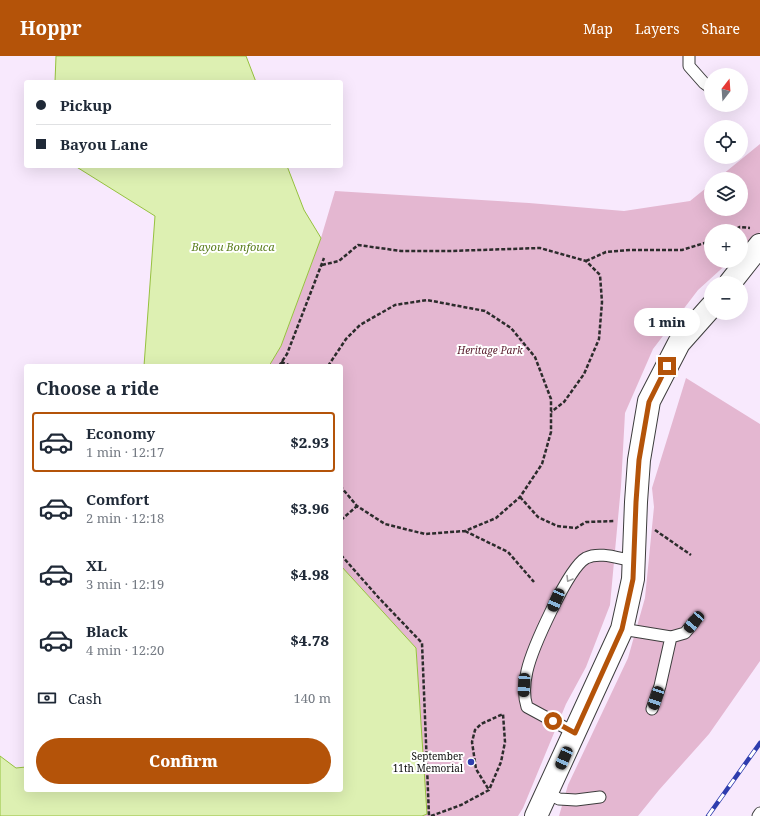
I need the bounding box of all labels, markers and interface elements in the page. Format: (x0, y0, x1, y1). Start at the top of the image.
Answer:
text: Hoppr (20, 15, 82, 41)
text: Map (583, 19, 613, 38)
text: Layers (635, 19, 680, 38)
text: Share (702, 19, 740, 38)
north arrow (704, 68, 748, 112)
map controls (704, 68, 748, 320)
text: Pickup (60, 95, 112, 115)
button: locate (704, 120, 748, 164)
text: Bayou Lane (60, 134, 148, 154)
button: layers (704, 172, 748, 216)
button: + (704, 224, 748, 268)
water label: Bayou Bonfouca (190, 239, 275, 254)
button: − (704, 276, 748, 320)
callout: 1 min (634, 308, 700, 336)
text: 1 min (648, 313, 686, 331)
park label: Heritage Park (456, 343, 523, 357)
route end (658, 357, 676, 375)
text: Choose a ride (36, 376, 159, 400)
text: Economy (86, 423, 155, 443)
icon: car (38, 424, 74, 460)
text: $2.93 (290, 432, 329, 452)
text: 1 min · 12:17 (86, 443, 164, 461)
text: Comfort (86, 489, 149, 509)
icon: car (38, 490, 74, 526)
text: $3.96 (290, 498, 329, 518)
text: 2 min · 12:18 (86, 509, 164, 527)
text: XL (86, 555, 107, 575)
icon: car (38, 556, 74, 592)
text: $4.98 (290, 564, 329, 584)
text: 3 min · 12:19 (86, 575, 164, 593)
one-way arrow (567, 575, 574, 582)
car (546, 587, 566, 613)
car (682, 609, 706, 635)
text: Black (86, 621, 128, 641)
icon: car (38, 622, 74, 658)
text: $4.78 (290, 630, 329, 650)
text: 4 min · 12:20 (86, 641, 164, 659)
car (517, 673, 531, 697)
car (647, 685, 665, 711)
icon: cash (36, 687, 58, 709)
text: Cash (68, 688, 102, 708)
text: 140 m (294, 689, 331, 707)
route start (544, 712, 562, 730)
button: Confirm (36, 738, 331, 784)
car (554, 745, 574, 771)
place label: September 11th Memorial (393, 749, 463, 775)
marker: September 11th Memorial (466, 757, 476, 767)

